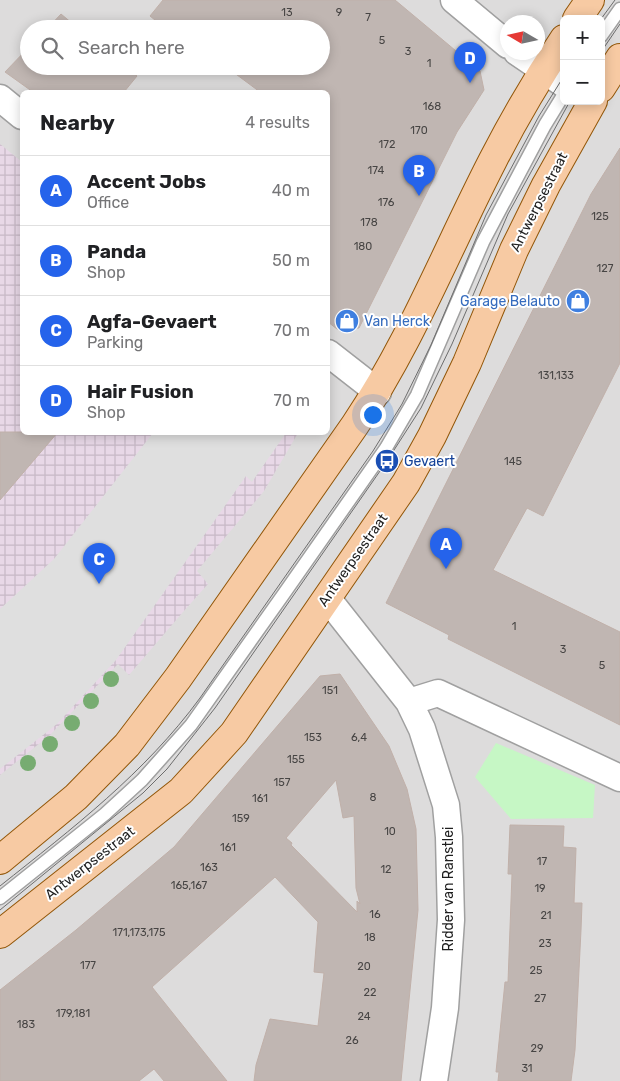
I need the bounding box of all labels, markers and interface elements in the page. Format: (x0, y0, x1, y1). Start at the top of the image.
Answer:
house number: 13 (281, 6, 293, 19)
house number: 9 (336, 6, 342, 19)
house number: 7 (365, 11, 371, 24)
north arrow (500, 15, 545, 60)
map controls (560, 15, 605, 105)
button: + (560, 15, 605, 60)
search box (20, 20, 330, 75)
icon: search (38, 34, 66, 62)
house number: 5 (379, 34, 386, 47)
text: Search here (78, 36, 185, 59)
pin: D (454, 42, 486, 83)
house number: 3 (405, 45, 412, 58)
house number: 1 (427, 57, 431, 70)
button: − (560, 60, 605, 105)
house number: 168 (423, 100, 441, 113)
text: Nearby (40, 110, 115, 135)
text: 4 results (245, 113, 310, 132)
house number: 170 (410, 124, 428, 137)
house number: 172 (379, 138, 395, 151)
street label: Antwerpsestraat (507, 149, 572, 255)
pin: B (403, 155, 435, 196)
house number: 174 (368, 164, 385, 177)
text: Accent Jobs (87, 170, 206, 193)
text: A (50, 181, 62, 200)
text: 40 m (272, 181, 310, 200)
text: Office (87, 193, 129, 212)
house number: 176 (378, 196, 395, 209)
house number: 125 (591, 210, 609, 223)
house number: 178 (360, 216, 378, 229)
text: Panda (87, 240, 146, 263)
house number: 180 (354, 240, 372, 253)
text: B (50, 251, 62, 270)
text: 50 m (272, 251, 310, 270)
house number: 127 (597, 262, 614, 275)
text: Shop (87, 263, 125, 282)
shop icon: Garage Belauto (565, 288, 591, 314)
place label: Garage Belauto (460, 293, 560, 310)
shop icon: Van Herck (334, 308, 360, 334)
text: Agfa-Gevaert (87, 310, 217, 333)
place label: Van Herck (364, 313, 431, 330)
text: C (50, 321, 62, 340)
text: 70 m (273, 321, 310, 340)
text: Parking (87, 333, 143, 352)
house number: 131,133 (538, 369, 574, 382)
text: Hair Fusion (87, 380, 194, 403)
text: D (50, 391, 62, 410)
text: 70 m (273, 391, 310, 410)
your location (360, 402, 386, 428)
text: Shop (87, 403, 125, 422)
bus stop icon: Gevaert (374, 448, 400, 474)
place label: Gevaert (404, 453, 455, 470)
house number: 145 (504, 455, 522, 468)
street label: Antwerpsestraat (315, 510, 392, 610)
pin: A (430, 528, 462, 569)
pin: C (83, 543, 115, 584)
house number: 1 (512, 620, 516, 633)
house number: 3 (560, 643, 567, 656)
house number: 5 (599, 659, 606, 672)
house number: 151 (322, 684, 338, 697)
house number: 153 (304, 731, 322, 744)
house number: 6,4 (351, 731, 367, 744)
house number: 155 (287, 753, 305, 766)
house number: 157 (274, 776, 291, 789)
house number: 8 (370, 791, 377, 804)
house number: 161 (252, 792, 268, 805)
house number: 159 (232, 812, 250, 825)
street label: Antwerpsestraat (42, 822, 139, 903)
house number: 10 (384, 825, 396, 838)
street label: Ridder van Ranstlei (440, 827, 457, 951)
house number: 161 (220, 841, 236, 854)
house number: 17 (537, 855, 548, 868)
house number: 163 (200, 861, 218, 874)
house number: 12 (380, 863, 392, 876)
house number: 165,167 (171, 879, 208, 892)
house number: 19 (534, 882, 546, 895)
house number: 16 (369, 908, 381, 921)
house number: 21 (540, 909, 552, 922)
house number: 171,173,175 (113, 926, 166, 939)
house number: 18 (364, 931, 376, 944)
house number: 23 (538, 937, 552, 950)
house number: 177 (80, 959, 96, 972)
house number: 20 (357, 960, 371, 973)
house number: 25 (530, 964, 543, 977)
house number: 22 (364, 986, 376, 999)
house number: 27 (534, 992, 546, 1005)
house number: 179,181 (56, 1007, 90, 1020)
house number: 24 (357, 1010, 371, 1023)
house number: 183 (17, 1018, 36, 1031)
house number: 26 (345, 1034, 359, 1047)
house number: 29 (531, 1042, 543, 1055)
house number: 31 (521, 1062, 533, 1075)

